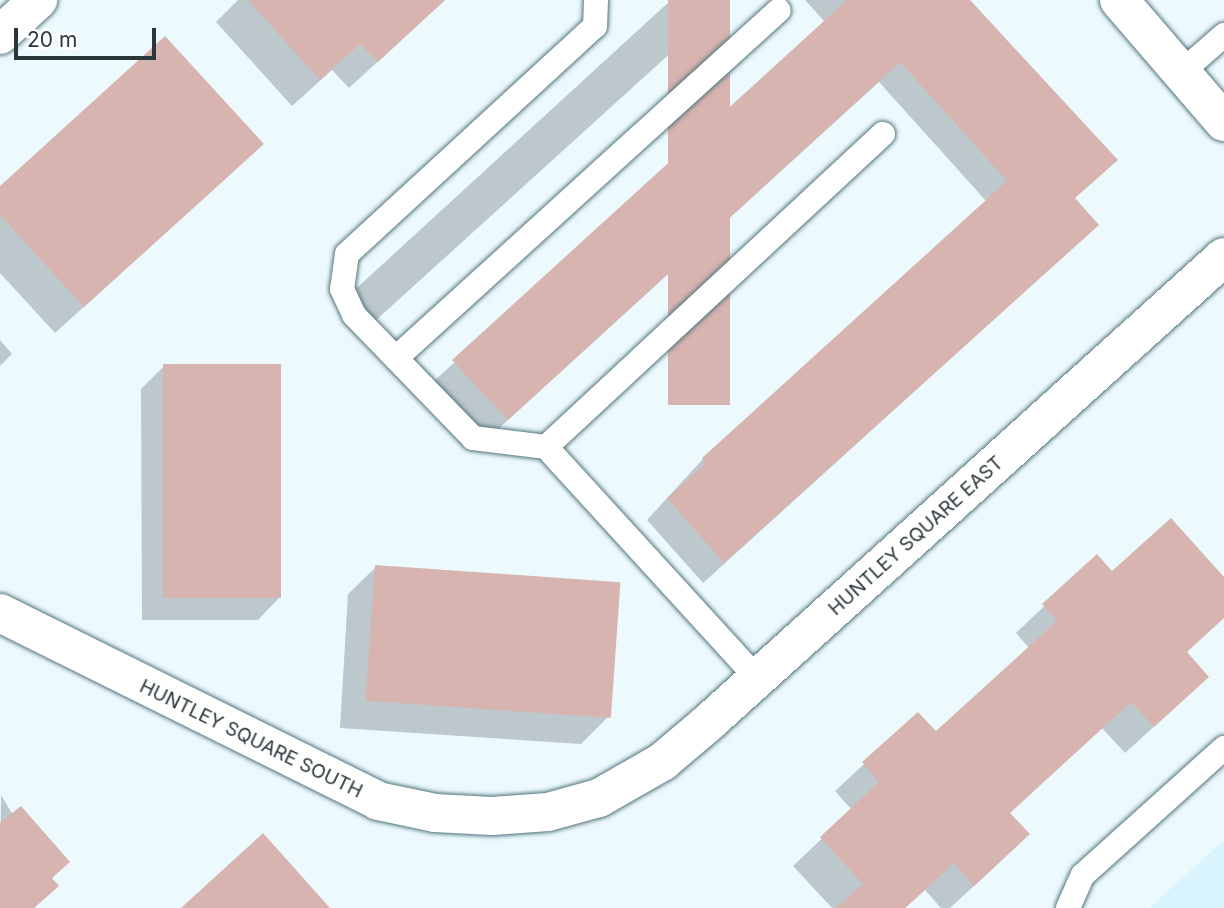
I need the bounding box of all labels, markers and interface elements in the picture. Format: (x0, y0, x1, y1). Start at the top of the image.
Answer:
scale bar (18, 14, 159, 58)
text: 20 m (27, 27, 77, 52)
street label: HUNTLEY SQUARE EAST (824, 452, 1008, 620)
street label: HUNTLEY SQUARE SOUTH (136, 675, 366, 803)

